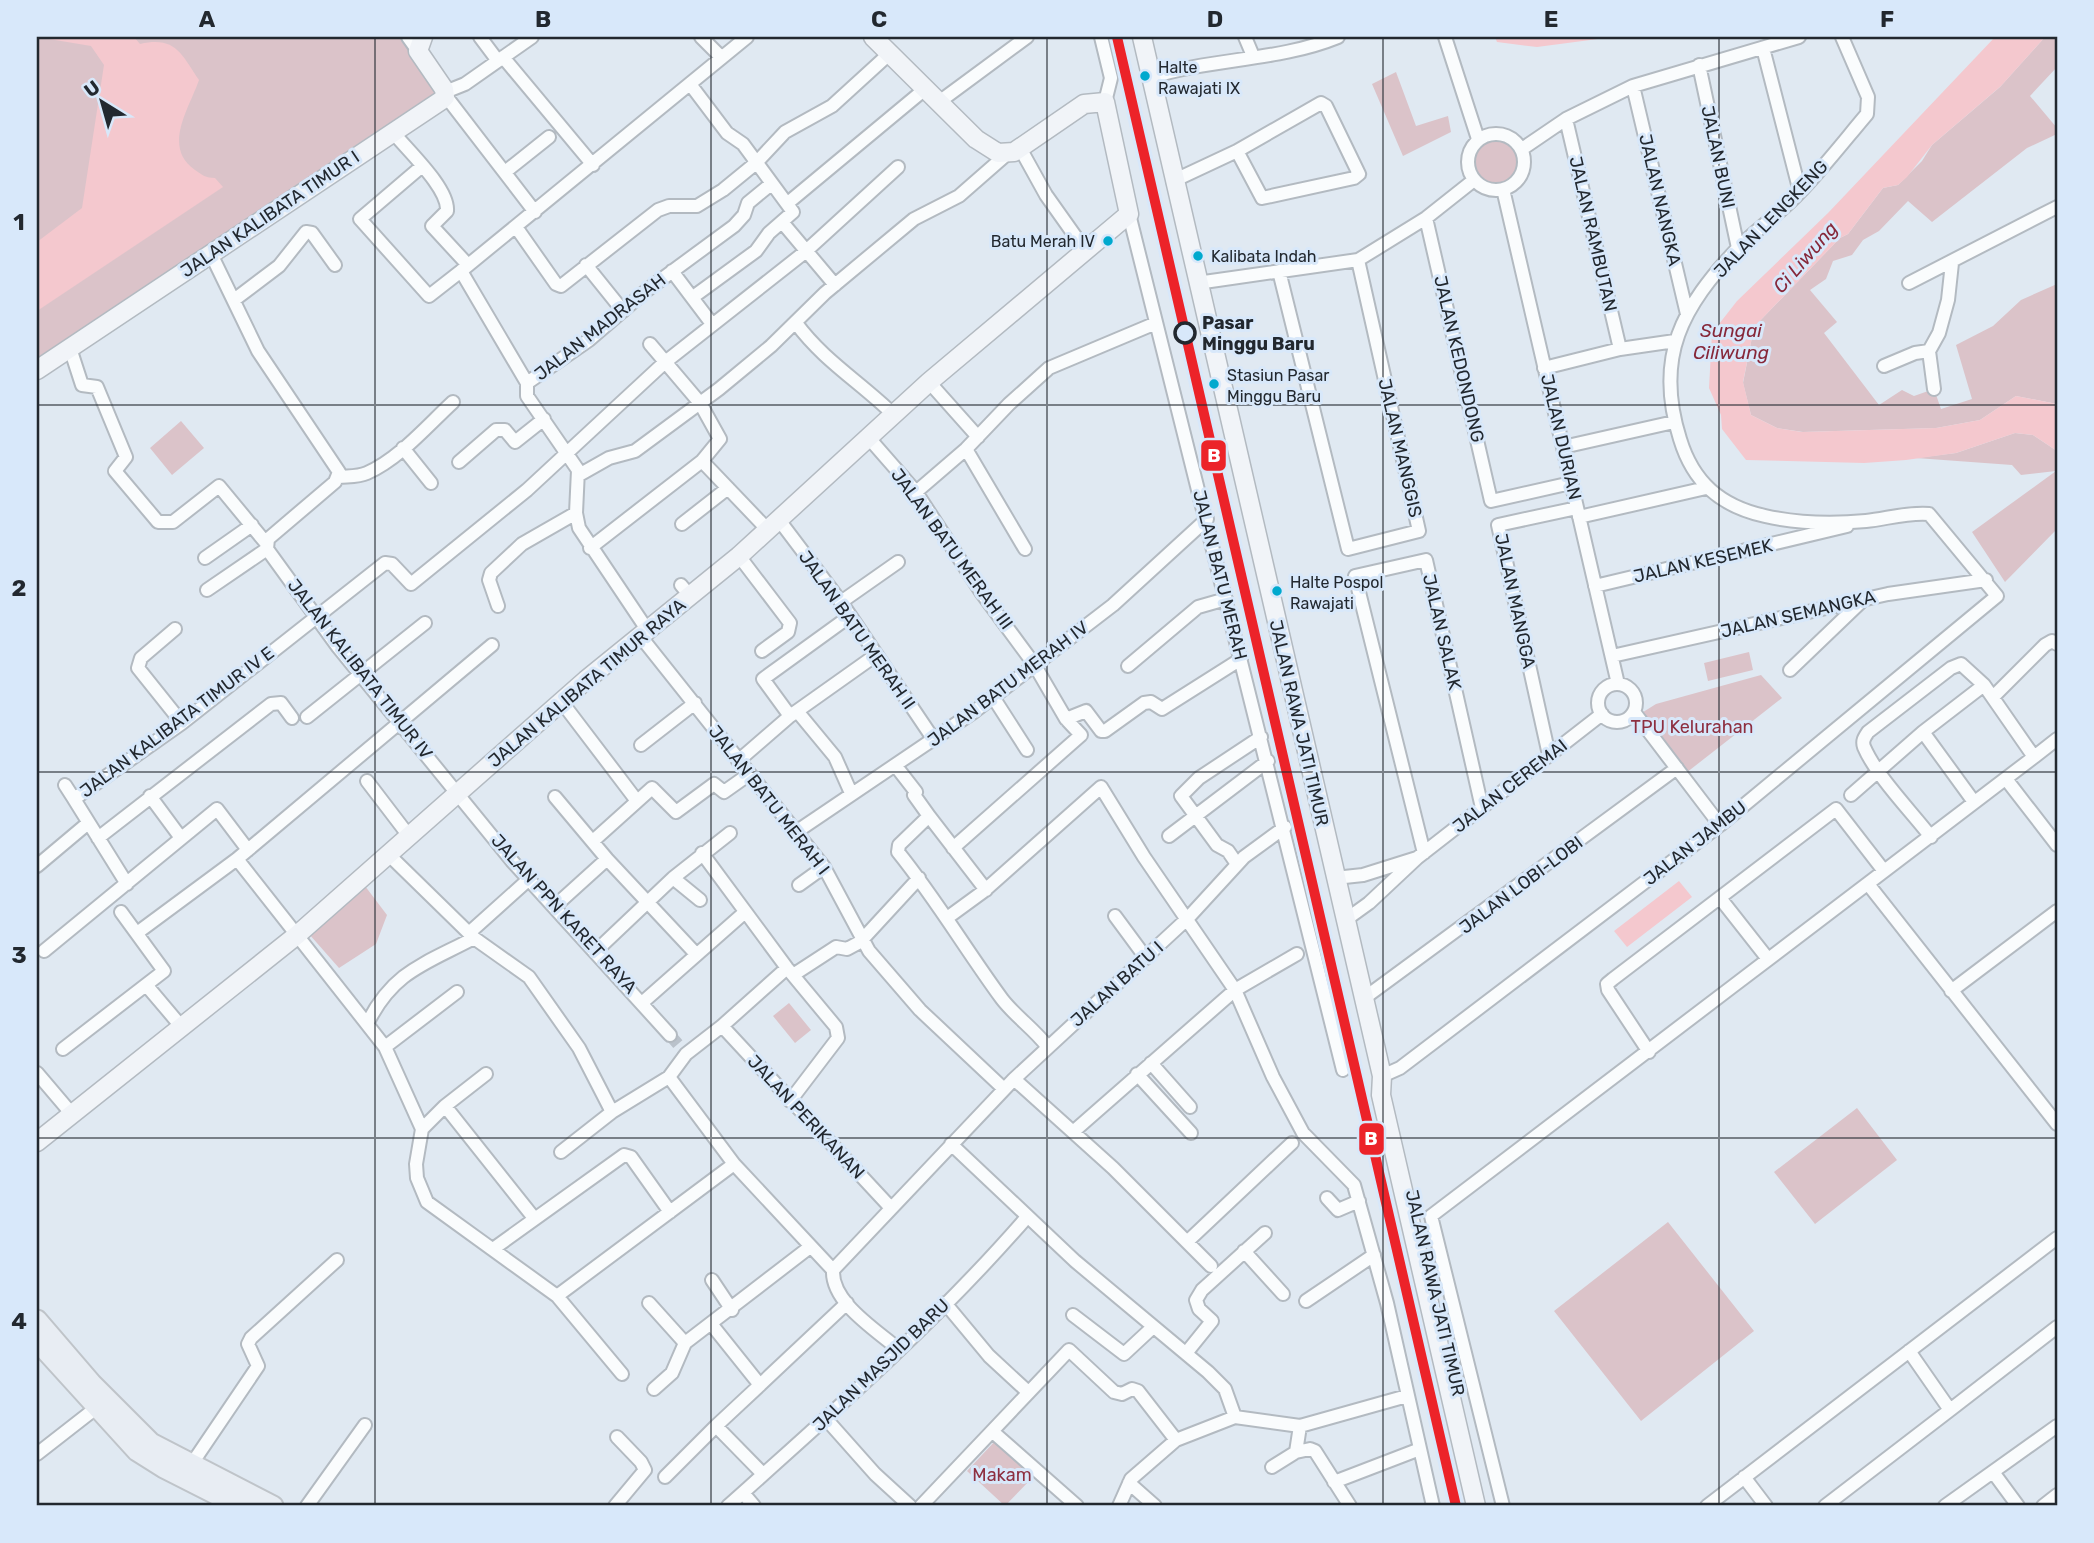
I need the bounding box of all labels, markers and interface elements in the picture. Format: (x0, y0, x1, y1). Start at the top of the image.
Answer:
text: A (199, 5, 216, 33)
text: B (535, 5, 551, 33)
text: C (871, 5, 887, 33)
text: D (1207, 5, 1223, 33)
text: E (1544, 5, 1558, 33)
text: F (1880, 5, 1894, 33)
place label: Halte Rawajati IX (1158, 58, 1240, 98)
north arrow (66, 66, 136, 136)
marker: Halte Rawajati IX (1138, 69, 1152, 83)
text: U (80, 75, 104, 102)
street label: JALAN BUNI (1696, 104, 1740, 210)
street label: JALAN NANGKA (1634, 132, 1686, 268)
street label: JALAN KALIBATA TIMUR I (176, 146, 364, 282)
street label: JALAN RAMBUTAN (1564, 154, 1622, 314)
street label: JALAN LENGKENG (1709, 156, 1833, 282)
text: 1 (13, 208, 25, 236)
water label: Ci Liwung (1768, 217, 1842, 298)
place label: Batu Merah IV (991, 232, 1095, 251)
marker: Batu Merah IV (1101, 234, 1115, 248)
place label: Kalibata Indah (1211, 247, 1317, 266)
marker: Kalibata Indah (1191, 249, 1205, 263)
street label: JALAN MADRASAH (530, 269, 670, 385)
street label: JALAN KEDONDONG (1429, 273, 1489, 445)
place label: Pasar Minggu Baru (1202, 312, 1315, 355)
water label: Sungai Ciliwung (1693, 319, 1769, 364)
marker: Pasar Minggu Baru (1174, 322, 1196, 344)
place label: Stasiun Pasar Minggu Baru (1227, 366, 1329, 406)
street label: JALAN DURIAN (1536, 372, 1586, 502)
street label: JALAN MANGGIS (1373, 376, 1427, 520)
marker: Stasiun Pasar Minggu Baru (1207, 377, 1221, 391)
line badge: B (1200, 439, 1227, 472)
text: B (1207, 444, 1221, 467)
street label: JALAN BATU MERAH III (886, 464, 1018, 634)
street label: JALAN BATU MERAH (1188, 488, 1252, 662)
street label: JALAN MANGGA (1490, 531, 1540, 671)
street label: JALAN KESEMEK (1631, 534, 1775, 588)
street label: JALAN BATU MERAH II (794, 546, 920, 714)
street label: JALAN SALAK (1418, 572, 1466, 692)
place label: Halte Pospol Rawajati (1290, 573, 1383, 613)
text: 2 (12, 574, 26, 602)
street label: JALAN KALIBATA TIMUR IV (283, 574, 437, 764)
marker: Halte Pospol Rawajati (1270, 584, 1284, 598)
street label: JALAN SEMANGKA (1718, 585, 1878, 643)
street label: JALAN KALIBATA TIMUR RAYA (484, 594, 690, 772)
street label: JALAN BATU MERAH IV (923, 616, 1093, 752)
street label: JALAN RAWA JATI TIMUR (1265, 618, 1333, 828)
street label: JALAN KALIBATA TIMUR IV E (76, 642, 278, 802)
park label: TPU Kelurahan (1630, 716, 1754, 738)
street label: JALAN BATU MERAH I (704, 721, 834, 879)
street label: JALAN CEREMAI (1448, 734, 1572, 838)
street label: JALAN JAMBU (1639, 796, 1751, 890)
street label: JALAN PPN KARET RAYA (486, 830, 642, 998)
street label: JALAN LOBI-LOBI (1455, 831, 1587, 939)
street label: JALAN BATU I (1066, 937, 1168, 1031)
text: 3 (11, 941, 27, 969)
street label: JALAN PERIKANAN (743, 1050, 869, 1184)
line badge: B (1358, 1122, 1385, 1156)
text: B (1364, 1127, 1378, 1150)
street label: JALAN RAWA JATI TIMUR (1401, 1188, 1469, 1398)
street label: JALAN MASJID BARU (808, 1294, 954, 1436)
text: 4 (11, 1307, 27, 1335)
park label: Makam (972, 1464, 1032, 1486)

